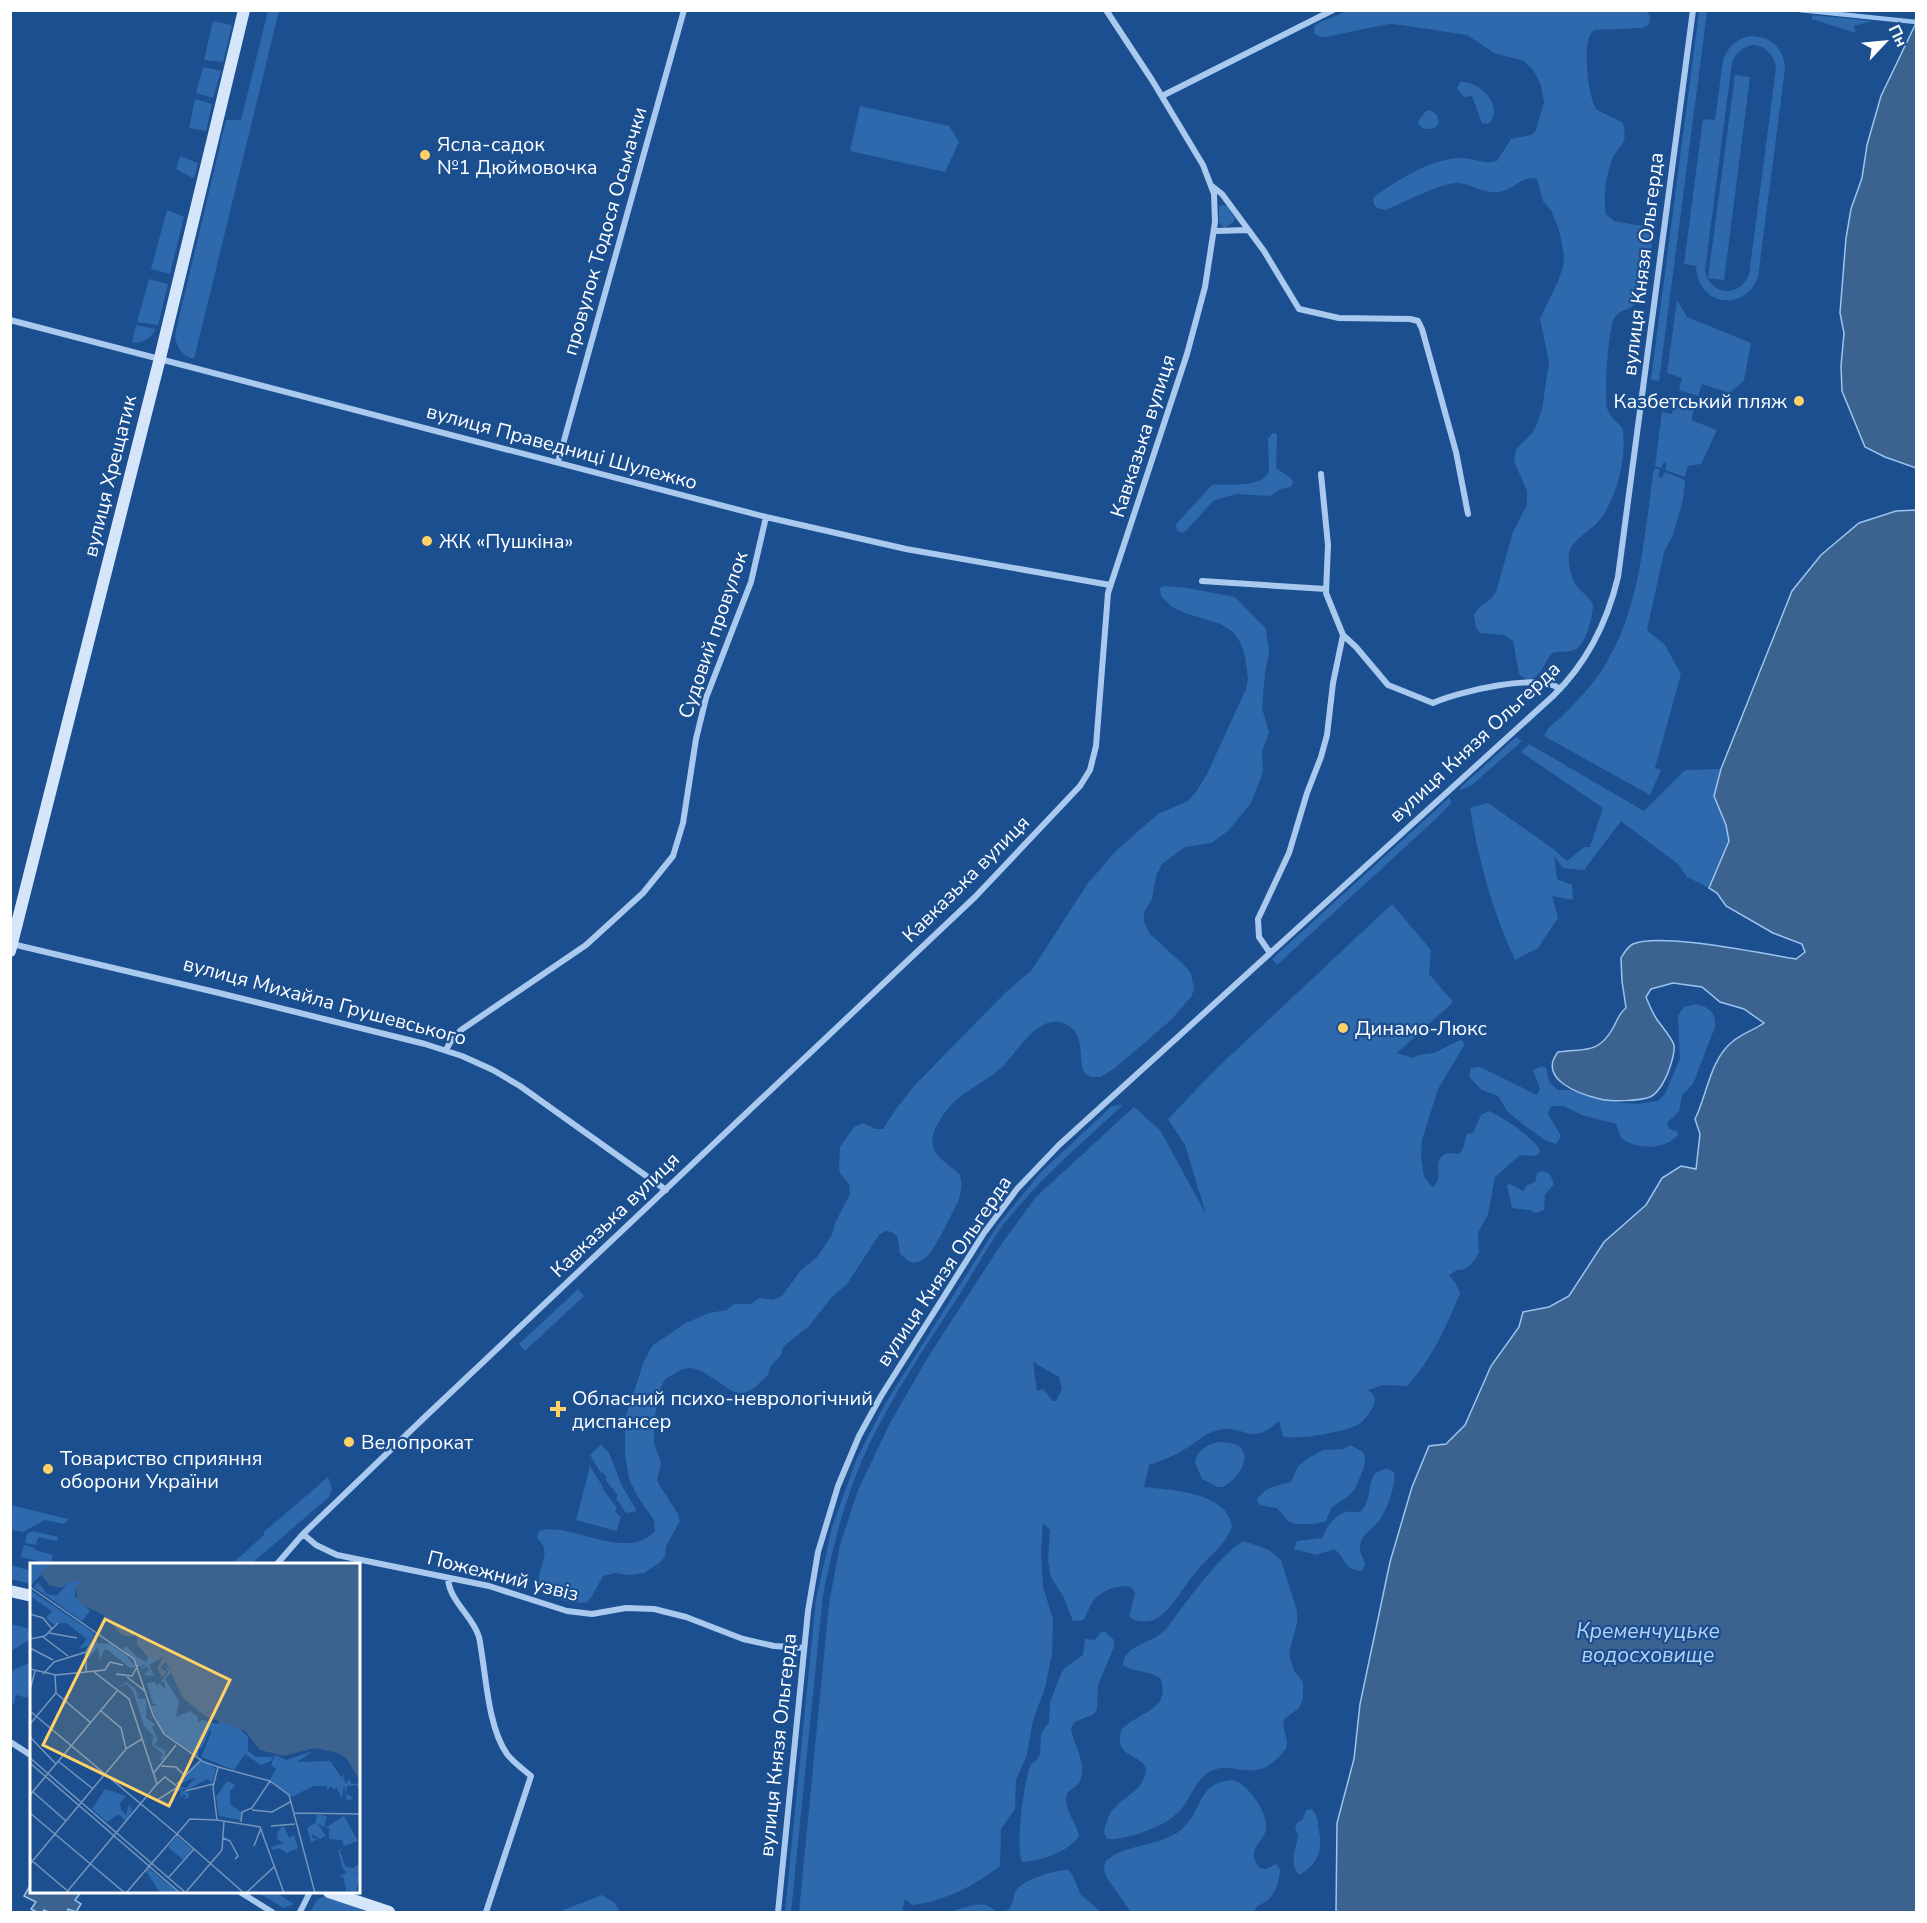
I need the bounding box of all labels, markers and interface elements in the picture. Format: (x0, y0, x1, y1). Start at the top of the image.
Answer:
north arrow (1855, 12, 1915, 72)
text: Пн (1883, 21, 1912, 51)
street label: провулок Тодося Осьмачки (557, 104, 653, 358)
place label: Ясла-садок №1 Дюймовочка (437, 131, 597, 181)
marker: Ясла-садок №1 Дюймовочка (418, 148, 432, 162)
street label: вулиця Князя Ольгерда (1616, 151, 1670, 377)
street label: Кавказька вулиця (1104, 351, 1182, 521)
place label: Казбетський пляж (1614, 388, 1787, 415)
street label: вулиця Хрещатик (77, 392, 143, 560)
marker: Казбетський пляж (1792, 394, 1806, 408)
street label: вулиця Праведниці Шулежко (424, 398, 700, 496)
place label: ЖК «Пушкіна» (439, 528, 573, 555)
marker: ЖК «Пушкіна» (420, 534, 434, 548)
street label: Судовий провулок (672, 547, 754, 722)
street label: вулиця Князя Ольгерда (1384, 656, 1566, 828)
street label: Кавказька вулиця (896, 809, 1036, 949)
street label: вулиця Михайла Грушевського (180, 950, 470, 1052)
place label: Динамо-Люкс (1355, 1015, 1487, 1042)
marker: Динамо-Люкс (1336, 1021, 1350, 1035)
street label: Кавказька вулиця (545, 1146, 685, 1284)
street label: вулиця Князя Ольгерда (870, 1170, 1018, 1372)
place label: Обласний психо-неврологічний диспансер (572, 1385, 873, 1435)
marker: Обласний психо-неврологічний диспансер (549, 1400, 567, 1418)
place label: Велопрокат (361, 1429, 473, 1456)
marker: Велопрокат (342, 1435, 356, 1449)
place label: Товариство сприяння оборони України (60, 1445, 263, 1495)
marker: Товариство сприяння оборони України (41, 1462, 55, 1476)
street label: Пожежний узвіз (425, 1544, 582, 1608)
inset map (30, 1563, 360, 1893)
water label: Кременчуцьке водосховище (1576, 1617, 1720, 1669)
street label: вулиця Князя Ольгерда (753, 1632, 803, 1858)

